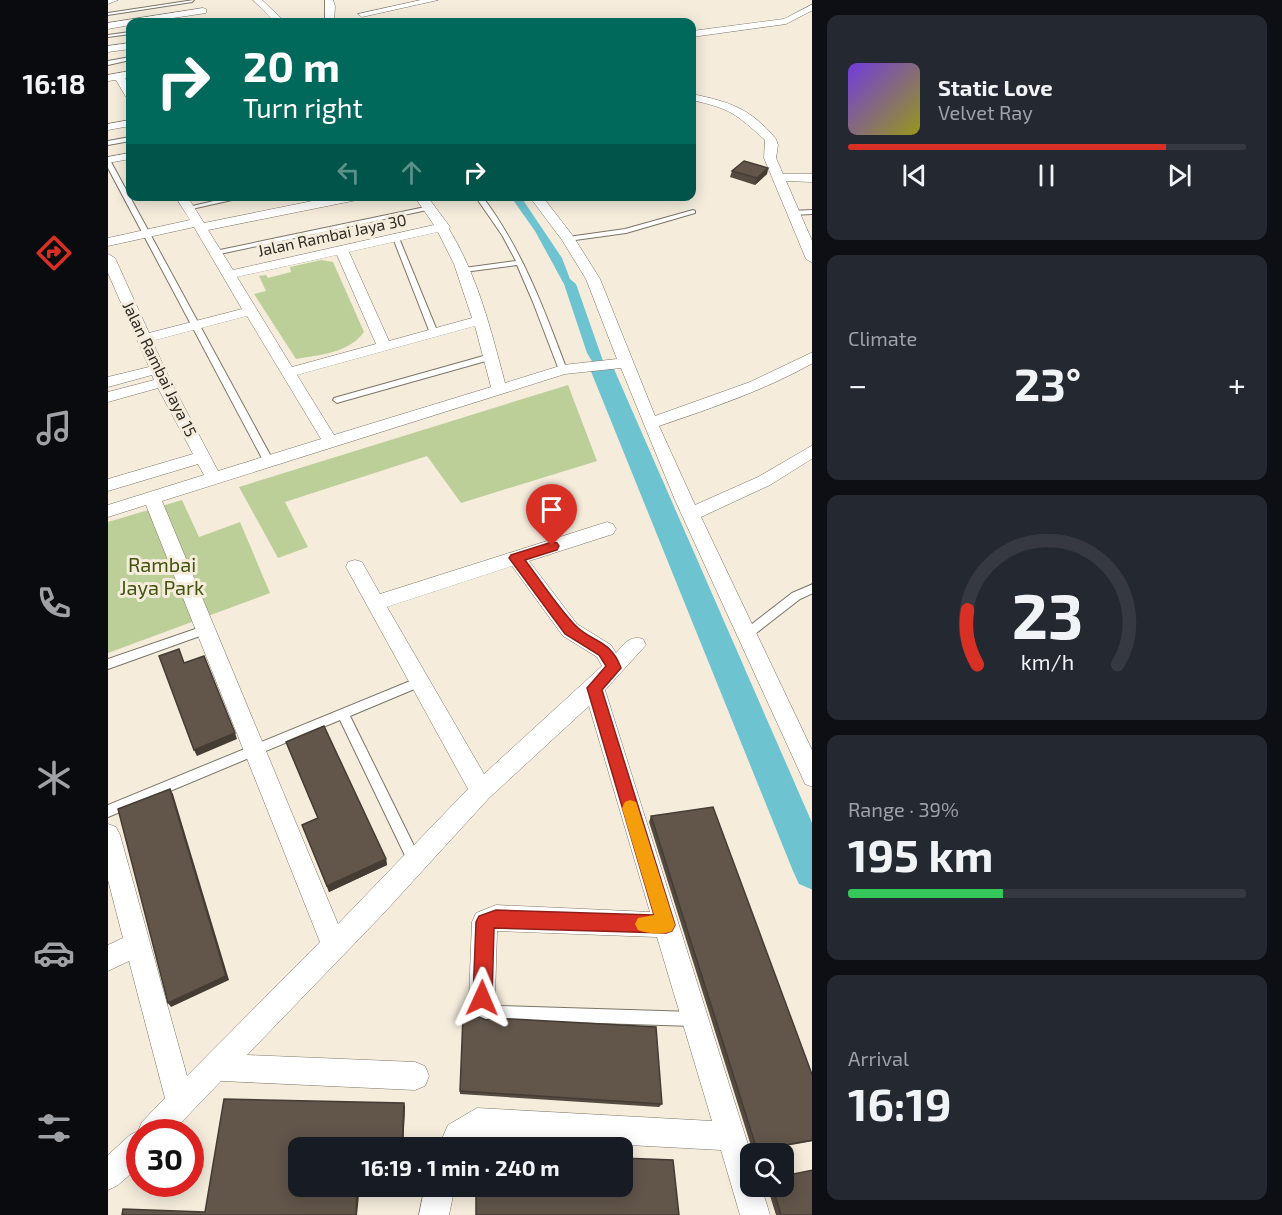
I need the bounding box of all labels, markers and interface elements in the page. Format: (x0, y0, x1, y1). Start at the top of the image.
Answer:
text: 20 m (243, 40, 340, 90)
icon: right (144, 42, 222, 120)
text: 16:18 (22, 67, 86, 99)
text: Static Love (938, 74, 1053, 100)
text: Turn right (243, 91, 363, 123)
text: Velvet Ray (938, 100, 1033, 124)
icon: left (332, 156, 365, 189)
icon: ahead (395, 156, 428, 189)
icon: right (458, 156, 491, 189)
icon: previous (898, 159, 931, 192)
icon: pause (1030, 159, 1063, 192)
icon: next (1163, 159, 1196, 192)
street label: Jalan Rambai Jaya 30 (256, 209, 408, 260)
icon: directions (33, 232, 75, 274)
street label: Jalan Rambai Jaya 15 (119, 298, 202, 440)
text: Climate (848, 326, 917, 350)
text: 23° (1014, 356, 1081, 410)
text: − (848, 364, 867, 404)
text: + (1228, 364, 1246, 404)
icon: music (33, 407, 75, 449)
pin (526, 484, 577, 546)
icon: arrive (535, 493, 568, 526)
park label: Rambai Jaya Park (120, 552, 204, 599)
text: 23 (1011, 577, 1083, 652)
icon: phone (33, 582, 75, 624)
text: km/h (1020, 649, 1074, 674)
icon: climate (33, 757, 75, 799)
text: Range · 39% (848, 797, 959, 821)
text: 195 km (848, 827, 993, 881)
icon: car (33, 932, 75, 974)
position arrow (450, 966, 514, 1030)
text: Arrival (848, 1046, 909, 1070)
text: 16:19 (848, 1076, 952, 1130)
icon: filters (33, 1107, 75, 1149)
speed limit sign: 30 (126, 1119, 204, 1197)
map controls (740, 1143, 794, 1197)
button: search (740, 1143, 794, 1197)
text: 16:19 · 1 min · 240 m (361, 1154, 560, 1180)

